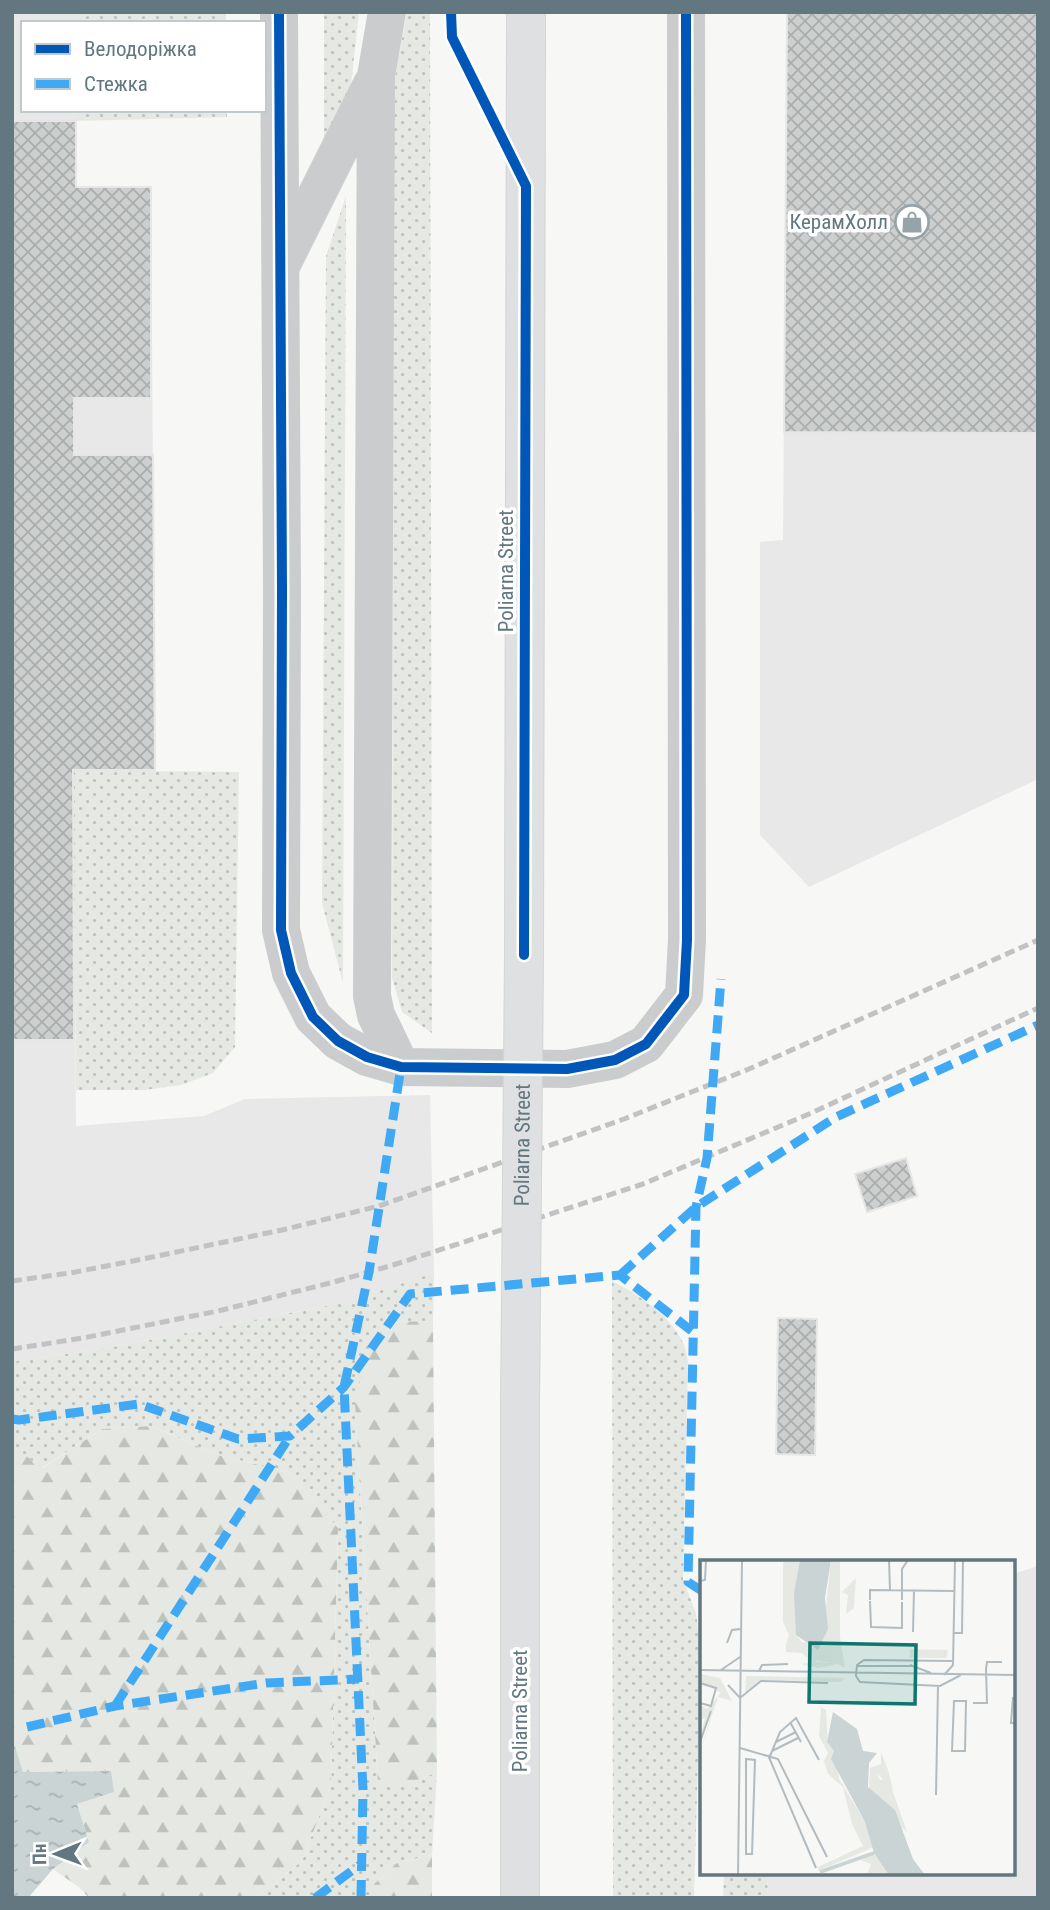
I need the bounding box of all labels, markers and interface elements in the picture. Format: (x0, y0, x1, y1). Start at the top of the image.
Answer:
legend (21, 21, 266, 112)
text: Велодоріжка (84, 37, 197, 61)
text: Стежка (84, 72, 148, 96)
shop icon: КерамХолл (893, 203, 931, 241)
place label: КерамХолл (790, 210, 888, 234)
street label: Poliarna Street (494, 510, 518, 632)
street label: Poliarna Street (510, 1084, 535, 1206)
inset map (700, 1560, 1015, 1875)
street label: Poliarna Street (508, 1650, 532, 1772)
north arrow (21, 1819, 91, 1889)
text: Пн (28, 1844, 51, 1865)

